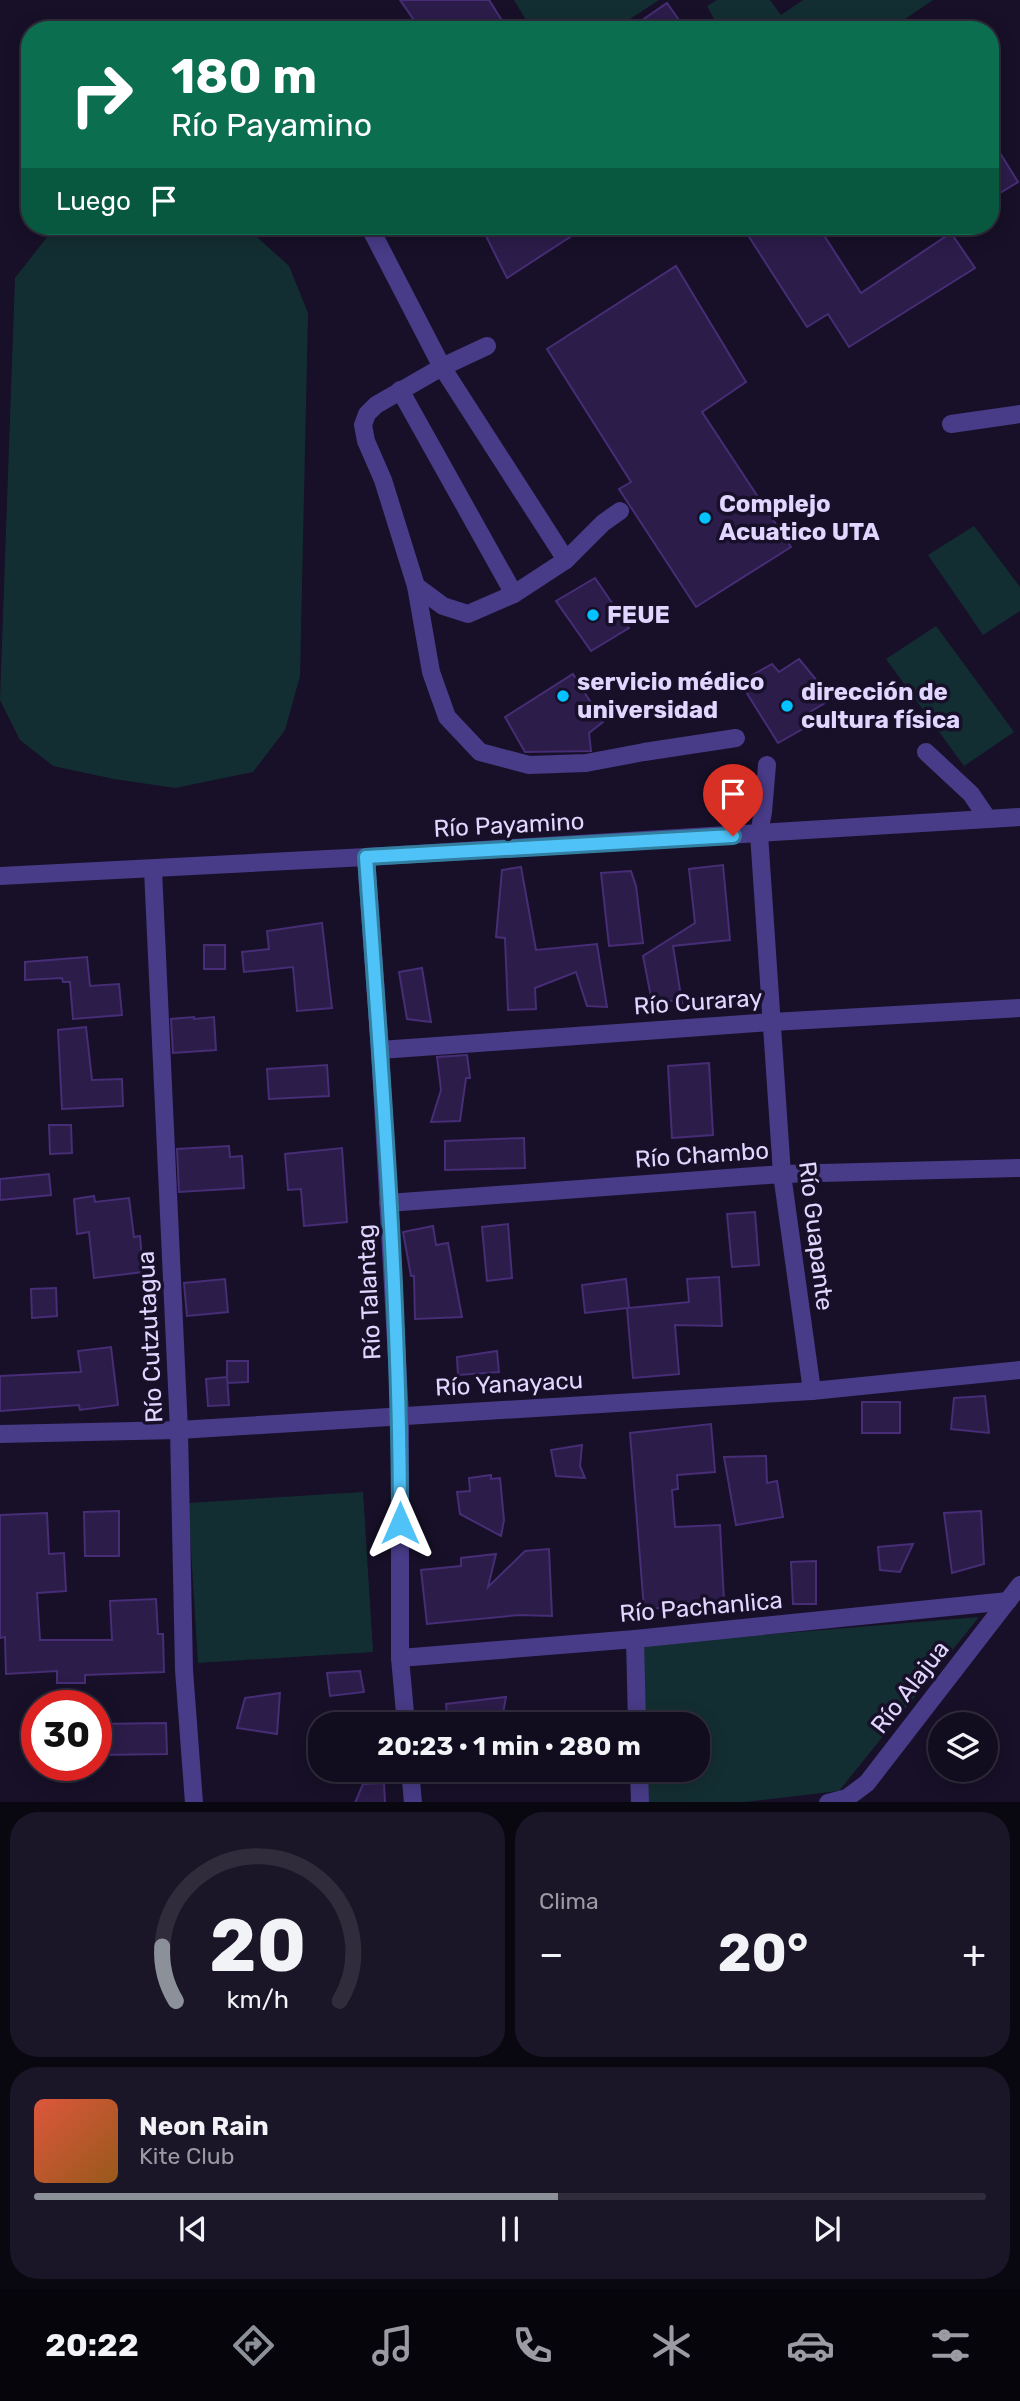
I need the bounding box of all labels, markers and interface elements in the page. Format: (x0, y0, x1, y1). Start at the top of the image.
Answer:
text: 180 m (171, 47, 317, 105)
icon: right (56, 49, 147, 140)
text: Río Payamino (171, 106, 372, 144)
icon: arrive (145, 182, 183, 220)
text: Luego (56, 186, 131, 217)
place label: Complejo Acuatico UTA (719, 490, 880, 546)
marker: Complejo Acuatico UTA (697, 510, 713, 526)
place label: FEUE (607, 601, 670, 629)
marker: FEUE (585, 607, 601, 623)
place label: servicio médico universidad (577, 668, 764, 724)
place label: dirección de cultura física (801, 678, 960, 734)
marker: servicio médico universidad (555, 688, 571, 704)
marker: dirección de cultura física (779, 698, 795, 714)
pin (703, 764, 763, 836)
icon: arrive (714, 775, 752, 813)
street label: Río Payamino (433, 807, 585, 843)
street label: Río Curaray (633, 984, 763, 1020)
street label: Río Chambo (634, 1136, 770, 1174)
street label: Río Guapante (793, 1160, 839, 1312)
street label: Río Talantag (351, 1223, 387, 1361)
street label: Río Cutzutagua (132, 1250, 168, 1424)
street label: Río Yanayacu (434, 1366, 584, 1402)
position arrow (363, 1486, 437, 1560)
street label: Río Pachanlica (618, 1586, 784, 1628)
street label: Río Alajua (865, 1635, 955, 1739)
speed limit sign: 30 (21, 1690, 112, 1781)
map controls (928, 1712, 998, 1782)
button: layers (928, 1712, 998, 1782)
text: 20:23 · 1 min · 280 m (377, 1731, 641, 1762)
text: Clima (539, 1887, 599, 1915)
text: 20 (209, 1903, 306, 1989)
text: 20° (718, 1922, 808, 1984)
text: − (539, 1931, 564, 1977)
text: + (962, 1931, 986, 1977)
text: km/h (226, 1984, 289, 2013)
text: Neon Rain (139, 2111, 269, 2142)
text: Kite Club (139, 2142, 234, 2170)
icon: previous (174, 2210, 212, 2248)
icon: pause (491, 2210, 529, 2248)
icon: next (808, 2210, 846, 2248)
icon: directions (229, 2321, 278, 2370)
icon: music (368, 2321, 417, 2370)
icon: phone (508, 2321, 557, 2370)
icon: climate (647, 2321, 696, 2370)
icon: car (786, 2321, 835, 2370)
icon: filters (926, 2321, 975, 2370)
text: 20:22 (45, 2326, 139, 2364)

